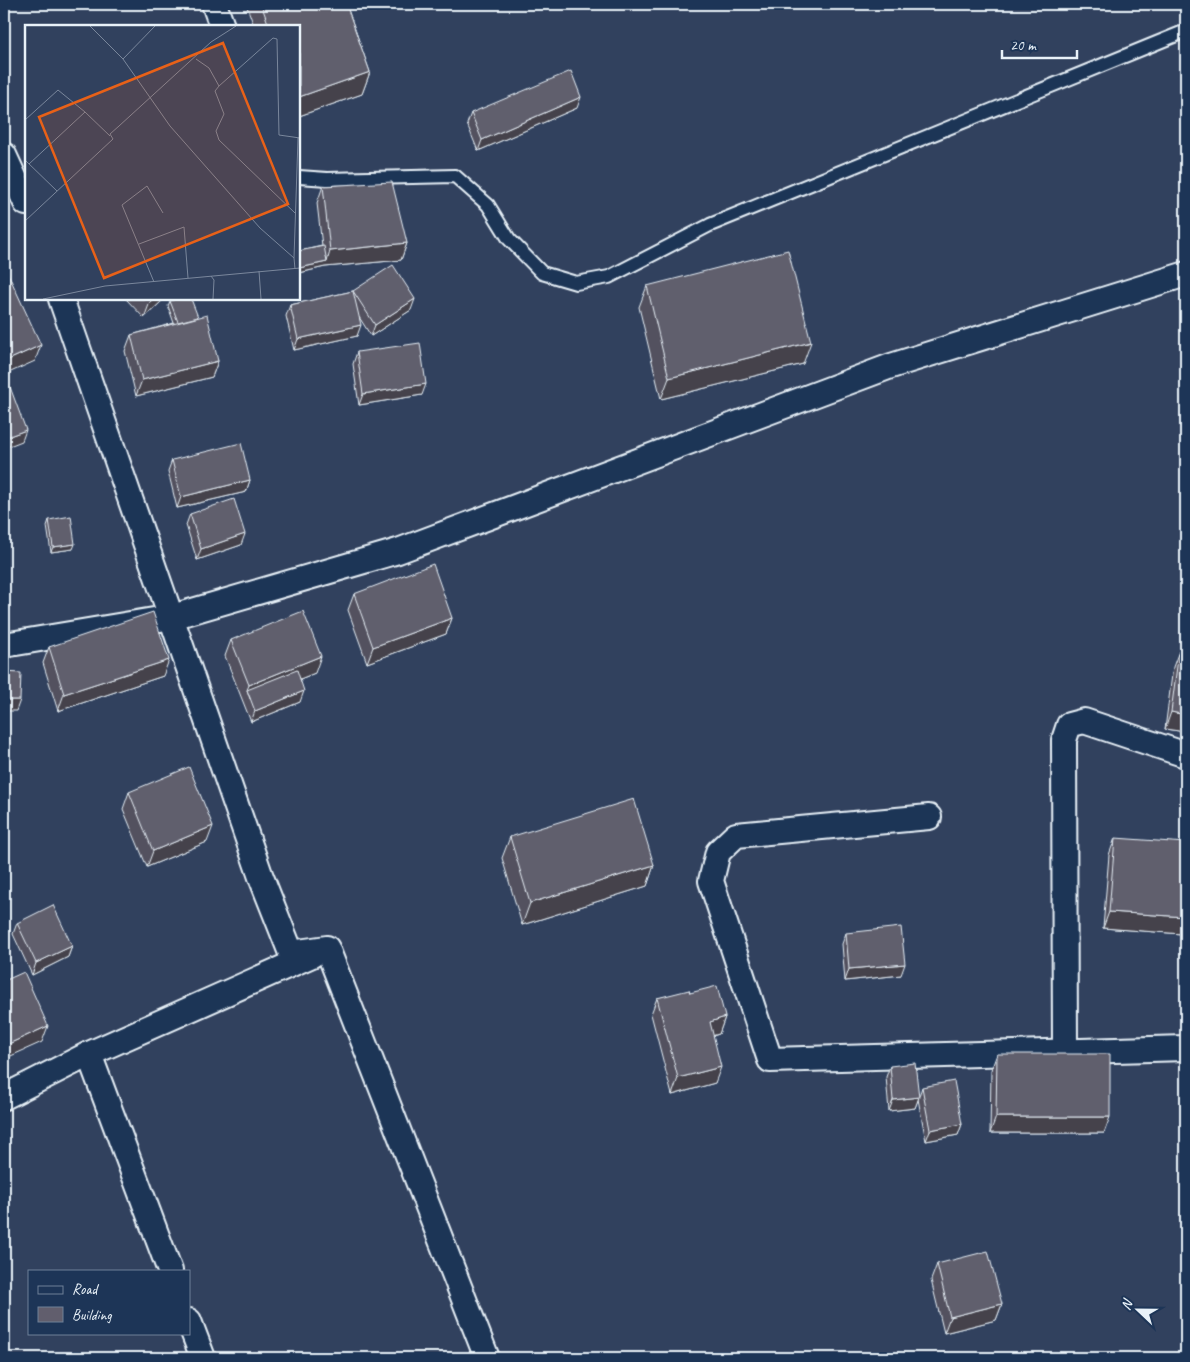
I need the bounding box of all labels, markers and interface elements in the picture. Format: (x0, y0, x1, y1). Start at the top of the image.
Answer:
inset map (25, 25, 300, 300)
scale bar (1002, 28, 1078, 60)
text: 20 m (1010, 36, 1037, 55)
legend (28, 1270, 190, 1334)
text: Road (72, 1280, 99, 1299)
north arrow (1112, 1284, 1162, 1334)
text: N (1117, 1296, 1137, 1313)
text: Building (72, 1306, 112, 1325)

